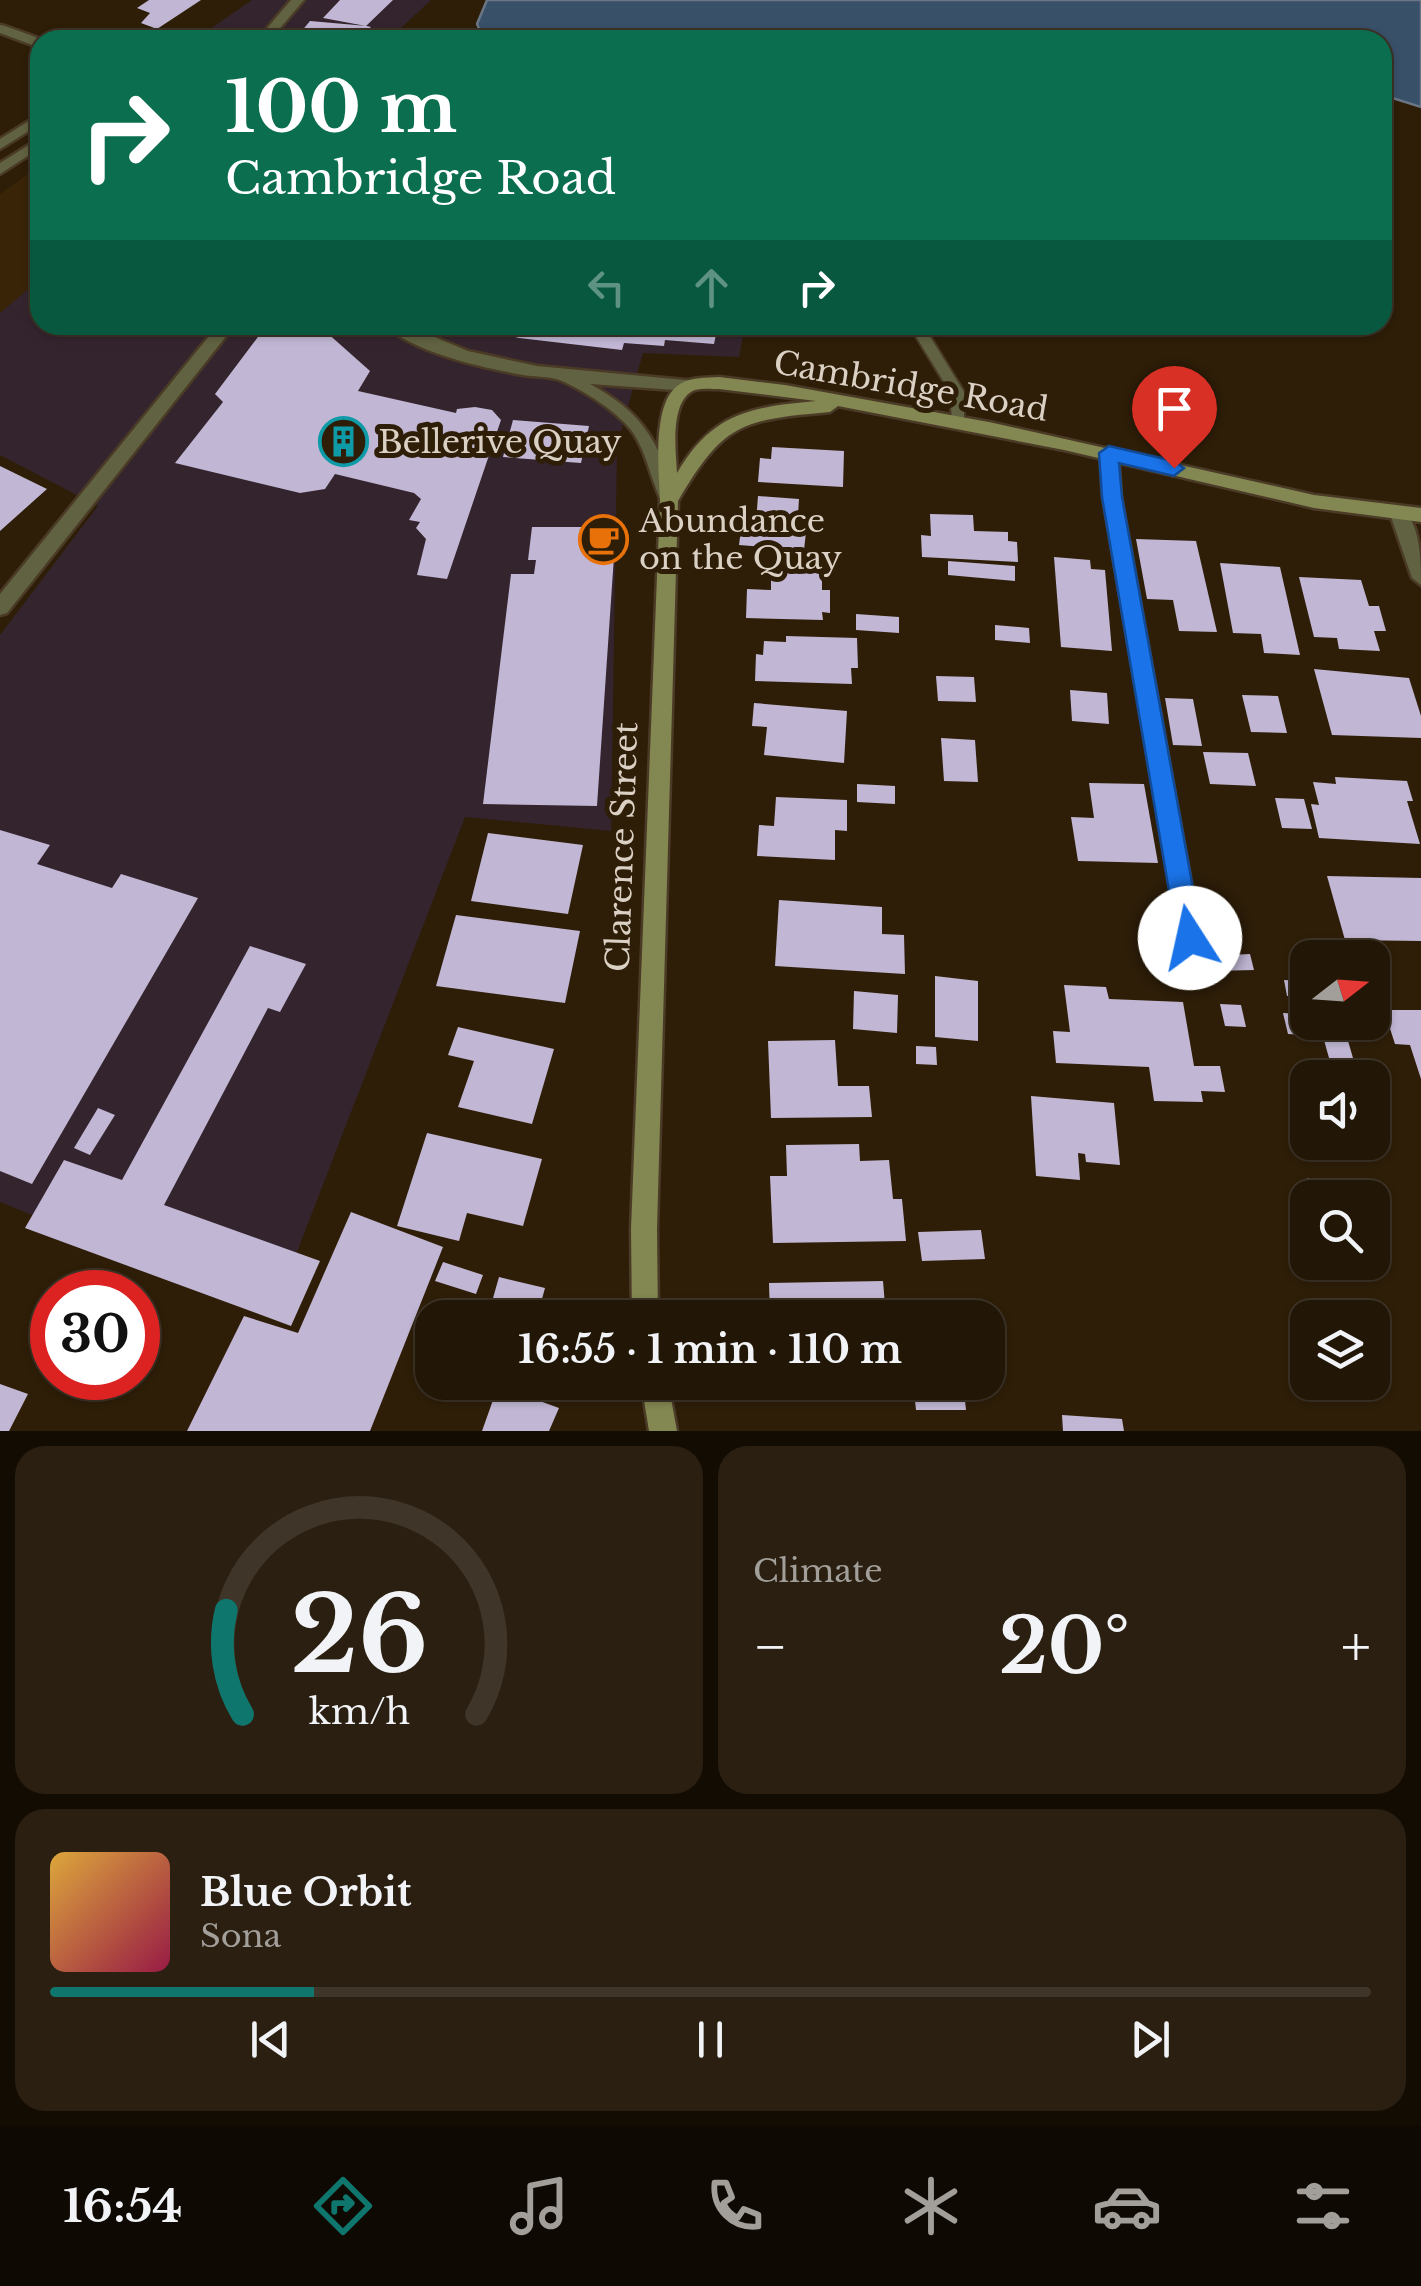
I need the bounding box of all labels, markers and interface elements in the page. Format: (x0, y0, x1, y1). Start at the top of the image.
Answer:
text: 100 m (225, 64, 457, 151)
icon: right (60, 70, 190, 200)
text: Cambridge Road (225, 150, 616, 206)
icon: left (579, 260, 634, 315)
icon: ahead (684, 260, 739, 315)
icon: right (789, 260, 844, 315)
street label: Cambridge Road (771, 342, 1051, 430)
pin (1132, 366, 1217, 469)
icon: arrive (1147, 381, 1202, 436)
building icon: Bellerive Quay (317, 416, 369, 468)
place label: Bellerive Quay (378, 422, 622, 462)
place label: Abundance on the Quay (638, 501, 843, 578)
cafe icon: Abundance on the Quay (578, 513, 630, 565)
street label: Clarence Street (598, 721, 646, 973)
position arrow (1138, 886, 1242, 990)
north arrow (1290, 940, 1390, 1040)
map controls (1290, 940, 1390, 1400)
button: sound (1290, 1060, 1390, 1160)
button: search (1290, 1180, 1390, 1280)
speed limit sign: 30 (30, 1270, 160, 1400)
button: layers (1290, 1300, 1390, 1400)
text: 16:55 · 1 min · 110 m (518, 1326, 902, 1373)
text: Climate (753, 1551, 882, 1591)
text: 26 (290, 1571, 428, 1700)
text: 20° (999, 1600, 1130, 1693)
text: − (753, 1613, 788, 1681)
text: + (1341, 1613, 1371, 1681)
text: km/h (308, 1689, 410, 1734)
text: Blue Orbit (200, 1869, 411, 1916)
text: Sona (200, 1916, 281, 1956)
icon: previous (243, 2012, 298, 2067)
icon: pause (683, 2012, 738, 2067)
icon: next (1123, 2012, 1178, 2067)
icon: directions (308, 2171, 378, 2241)
icon: music (504, 2171, 574, 2241)
icon: phone (700, 2171, 770, 2241)
icon: climate (896, 2171, 966, 2241)
icon: car (1092, 2171, 1162, 2241)
icon: filters (1288, 2171, 1358, 2241)
text: 16:54 (63, 2178, 182, 2234)

